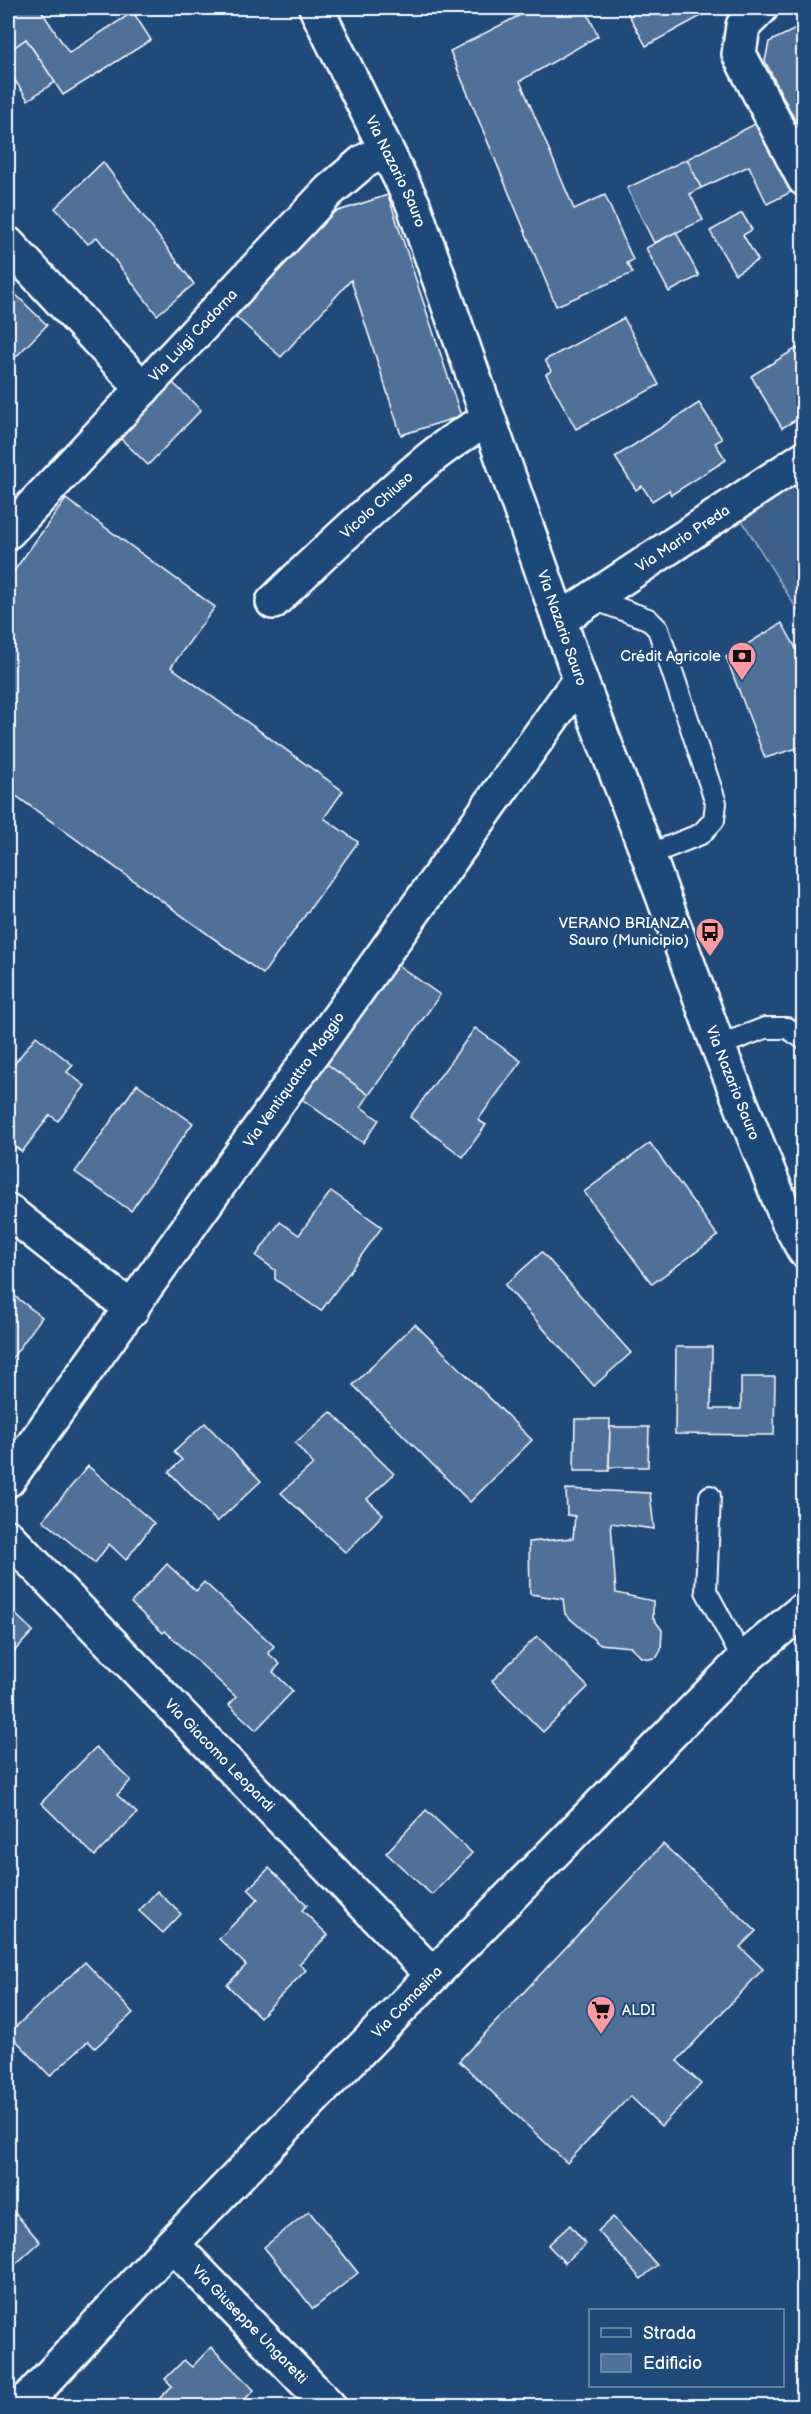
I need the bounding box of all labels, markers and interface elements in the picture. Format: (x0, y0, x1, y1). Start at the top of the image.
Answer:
street label: Via Nazario Sauro (361, 113, 429, 230)
street label: Via Luigi Cadorna (145, 285, 242, 386)
street label: Vicolo Chiuso (336, 468, 418, 543)
street label: Via Mario Preda (632, 501, 734, 577)
street label: Via Nazario Sauro (532, 568, 591, 689)
bank icon: Crédit Agricole (726, 640, 758, 682)
place label: Crédit Agricole (620, 647, 721, 666)
place label: VERANO BRIANZA Sauro (Municipio) (559, 914, 690, 950)
bus stop icon: VERANO BRIANZA Sauro (Municipio) (694, 916, 726, 958)
street label: Via Ventiquattro Maggio (240, 1008, 349, 1151)
street label: Via Nazario Sauro (701, 1023, 764, 1143)
street label: Via Giacomo Leopardi (160, 1695, 278, 1816)
street label: Via Comasina (368, 1962, 447, 2042)
supermarket icon: ALDI (585, 1994, 617, 2036)
place label: ALDI (622, 2001, 656, 2020)
street label: Via Giuseppe Ungaretti (188, 2261, 312, 2388)
legend (589, 2309, 784, 2387)
text: Strada (643, 2323, 696, 2344)
text: Edificio (643, 2353, 702, 2374)

